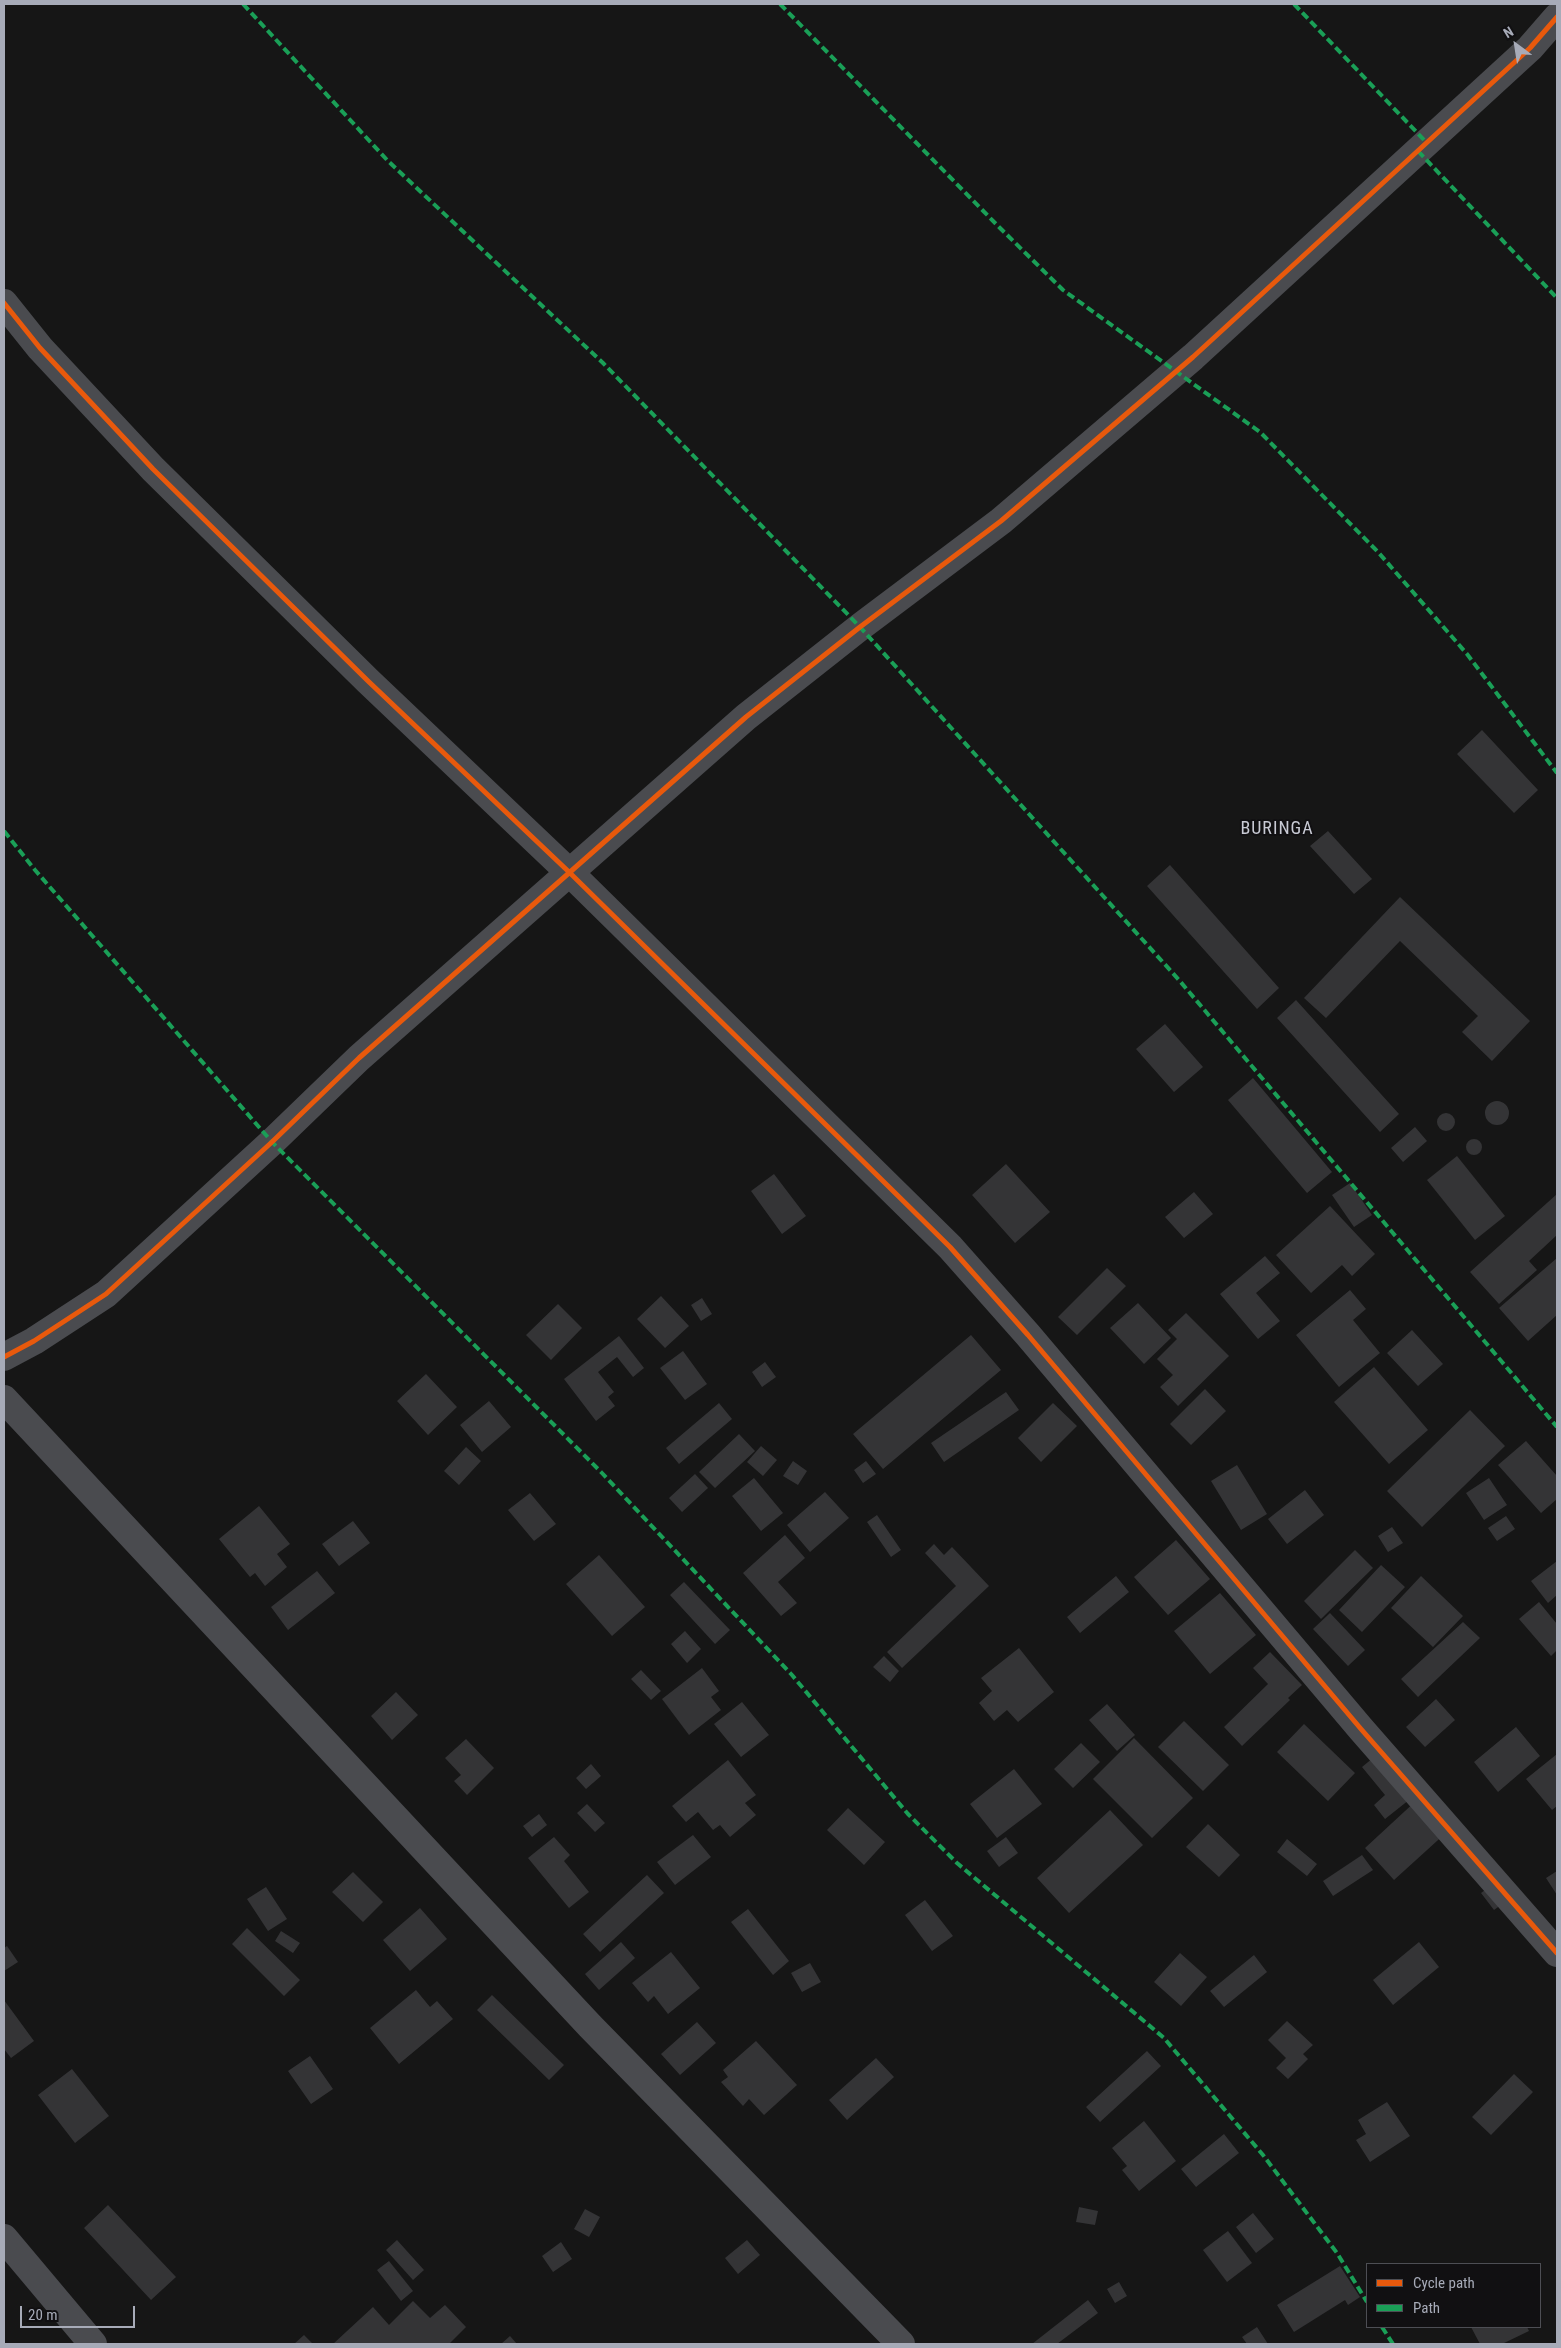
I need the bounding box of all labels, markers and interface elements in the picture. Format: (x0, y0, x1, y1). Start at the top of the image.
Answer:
north arrow (1491, 20, 1541, 70)
text: N (1500, 23, 1516, 41)
district label: BURINGA (1240, 818, 1314, 840)
legend (1366, 2263, 1541, 2328)
text: Cycle path (1413, 2274, 1475, 2292)
scale bar (22, 2296, 138, 2328)
text: Path (1413, 2299, 1440, 2317)
text: 20 m (28, 2306, 58, 2324)

